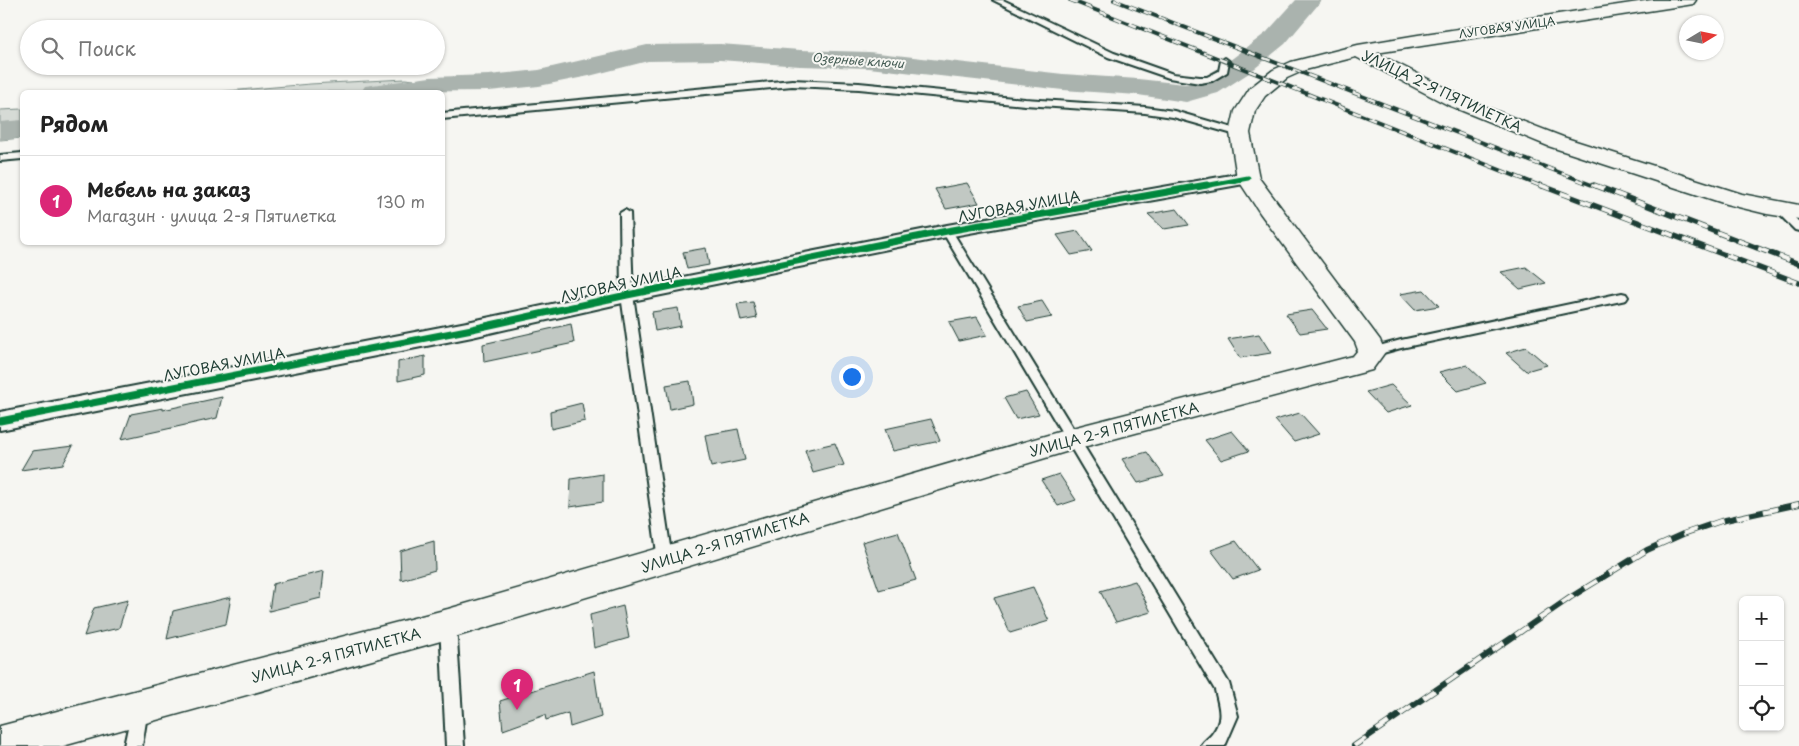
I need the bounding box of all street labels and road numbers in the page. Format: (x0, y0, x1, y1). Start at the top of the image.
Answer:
street label: ЛУГОВАЯ УЛИЦА (1458, 12, 1557, 42)
street label: УЛИЦА 2-Я ПЯТИЛЕТКА (1359, 45, 1526, 137)
street label: ЛУГОВАЯ УЛИЦА (956, 185, 1082, 227)
street label: ЛУГОВАЯ УЛИЦА (558, 261, 684, 307)
street label: ЛУГОВАЯ УЛИЦА (161, 342, 287, 386)
street label: УЛИЦА 2-Я ПЯТИЛЕТКА (1027, 396, 1201, 462)
street label: УЛИЦА 2-Я ПЯТИЛЕТКА (639, 506, 812, 578)
street label: УЛИЦА 2-Я ПЯТИЛЕТКА (249, 622, 423, 688)

